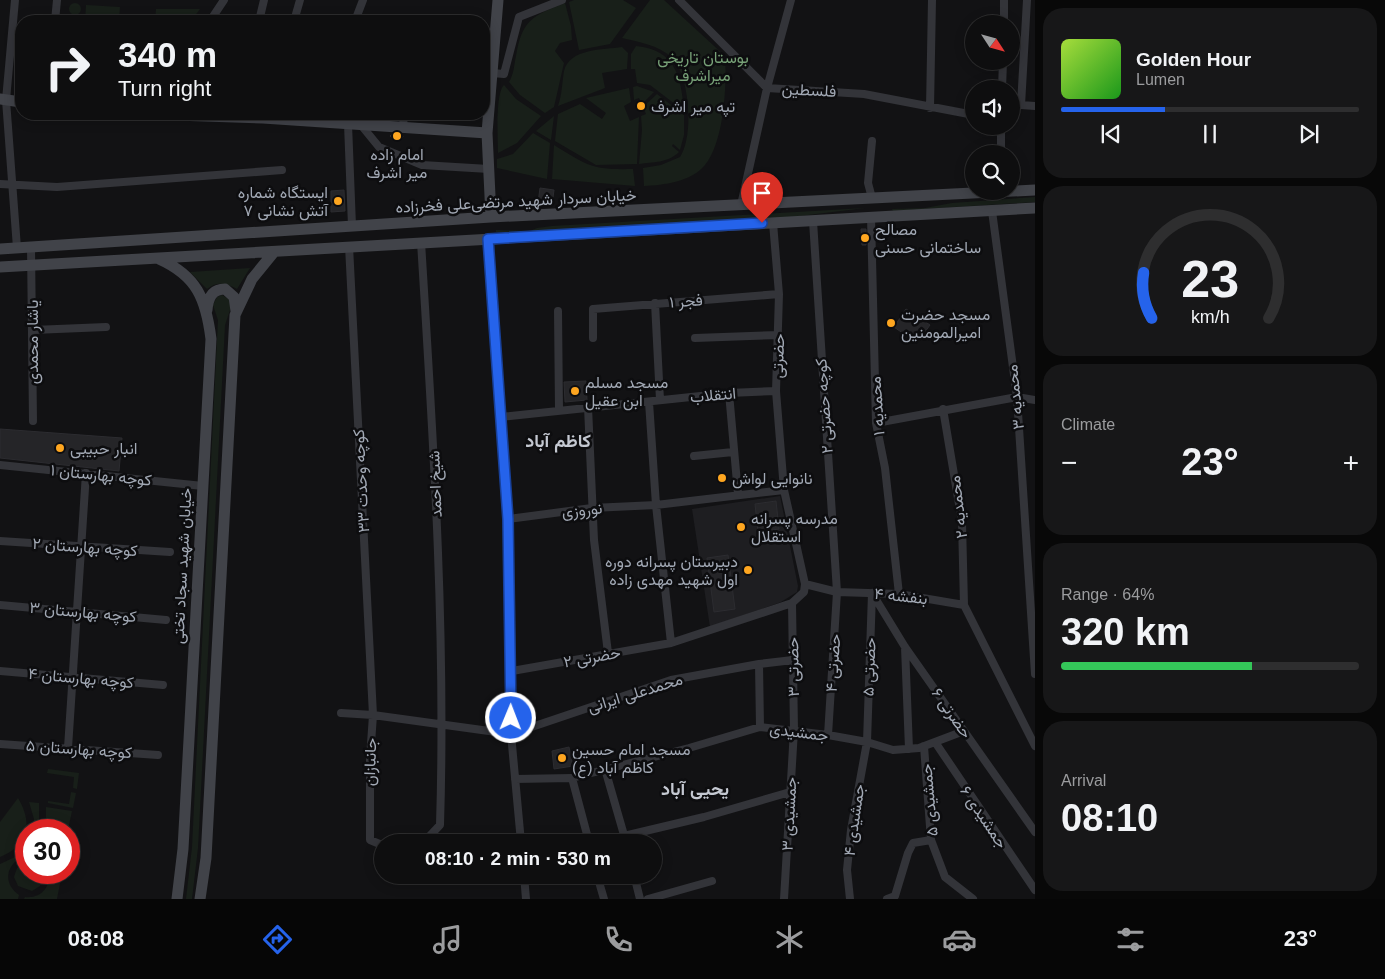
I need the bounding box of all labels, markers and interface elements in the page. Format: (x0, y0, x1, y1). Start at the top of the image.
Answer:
north arrow (965, 15, 1020, 70)
map controls (965, 15, 1020, 200)
icon: right (35, 35, 100, 100)
text: 340 m (118, 35, 217, 74)
park label: بوستان تاریخی میراشرف (657, 49, 749, 86)
text: Golden Hour (1136, 49, 1251, 70)
text: Lumen (1136, 71, 1185, 88)
text: Turn right (118, 76, 211, 101)
street label: فلسطین (781, 80, 837, 102)
button: sound (965, 80, 1020, 135)
place label: تپه میر اشرف (651, 98, 735, 118)
marker: تپه میر اشرف (635, 100, 647, 112)
icon: previous (1097, 120, 1125, 148)
icon: pause (1196, 120, 1224, 148)
icon: next (1295, 120, 1323, 148)
marker: امام زاده میر اشرف (391, 130, 403, 142)
button: search (965, 145, 1020, 200)
place label: امام زاده میر اشرف (367, 146, 427, 183)
pin (741, 172, 783, 223)
icon: arrive (748, 179, 776, 207)
place label: ایستگاه شماره ۷ آتش نشانی (238, 184, 329, 221)
street label: خیابان سردار شهید مرتضی‌علی فخرزاده (395, 186, 637, 218)
marker: ایستگاه شماره ۷ آتش نشانی (332, 195, 344, 207)
place label: مصالح ساختمانی حسنی (875, 221, 981, 258)
marker: مصالح ساختمانی حسنی (859, 232, 871, 244)
text: 23 (1181, 250, 1239, 308)
street label: فجر ۱ (669, 291, 703, 313)
street label: یاشار محمدی (24, 300, 43, 384)
place label: مسجد حضرت امیرالمومنین (901, 306, 990, 343)
text: km/h (1191, 307, 1229, 327)
marker: مسجد حضرت امیرالمومنین (885, 317, 897, 329)
street label: حضرتی (769, 333, 789, 379)
street label: کوچه حضرتی ۲ (812, 358, 839, 454)
street label: محمدیه ۳ (1003, 363, 1028, 430)
place label: مسجد مسلم ابن عقیل (585, 374, 668, 411)
street label: محمدیه ۱ (866, 376, 889, 436)
marker: مسجد مسلم ابن عقیل (569, 385, 581, 397)
street label: انتقلاب (689, 385, 737, 406)
text: Climate (1061, 416, 1115, 433)
street label: کوچه وحدت ۳۳ (350, 429, 375, 533)
district label: کاظم آباد (525, 431, 591, 453)
place label: انبار حبیبی (70, 440, 137, 459)
text: 23° (1181, 441, 1239, 483)
marker: انبار حبیبی (54, 442, 66, 454)
text: − (1061, 447, 1077, 478)
text: + (1343, 447, 1359, 478)
street label: شیخ احمد (425, 450, 448, 518)
street label: کوچه بهارستان ۱ (49, 461, 152, 492)
place label: نانوایی لواش (732, 470, 812, 489)
marker: نانوایی لواش (716, 472, 728, 484)
street label: محمدیه ۲ (946, 474, 971, 539)
street label: خیابان شهید سجاد تختی (169, 487, 197, 644)
street label: نوروزی (561, 499, 603, 523)
place label: مدرسه پسرانه استقلال (751, 510, 838, 546)
marker: مدرسه پسرانه استقلال (735, 521, 747, 533)
street label: کوچه بهارستان ۲ (32, 535, 138, 562)
place label: دبیرستان پسرانه دوره اول شهید مهدی زاده (605, 553, 738, 590)
marker: دبیرستان پسرانه دوره اول شهید مهدی زاده (742, 564, 754, 576)
street label: بنفشه ۴ (873, 585, 928, 608)
text: Range · 64% (1061, 586, 1154, 603)
street label: کوچه بهارستان ۳ (28, 599, 137, 628)
text: 320 km (1061, 611, 1190, 653)
street label: حضرتی ۴ (822, 633, 846, 693)
street label: حضرتی ۳ (784, 637, 804, 697)
street label: حضرتی ۵ (859, 637, 881, 697)
street label: حضرتی ۲ (562, 644, 622, 672)
street label: کوچه بهارستان ۴ (27, 665, 135, 694)
street label: محمدعلی ایرانی (585, 670, 685, 717)
street label: حضرتی ۶ (927, 685, 975, 743)
position arrow (484, 691, 536, 743)
street label: جمشیدی (768, 720, 830, 746)
street label: کوچه بهارستان ۵ (25, 737, 133, 764)
street label: جانبازان (361, 737, 381, 786)
place label: مسجد امام حسین (ع) کاظم آباد (572, 741, 690, 779)
marker: مسجد امام حسین (ع) کاظم آباد (556, 752, 568, 764)
street label: جمشیدی ۵ (917, 763, 943, 837)
text: Arrival (1061, 772, 1106, 789)
street label: جمشیدی ۳ (779, 776, 801, 851)
district label: یحیی آباد (661, 779, 729, 800)
street label: جمشیدی ۴ (841, 783, 869, 857)
street label: جمشیدی ۶ (955, 783, 1011, 853)
text: 08:10 (1061, 797, 1158, 839)
speed limit sign: 30 (15, 819, 80, 884)
text: 08:10 · 2 min · 530 m (425, 848, 611, 869)
icon: directions (260, 922, 295, 957)
icon: music (430, 922, 465, 957)
icon: phone (601, 922, 636, 957)
icon: climate (772, 922, 807, 957)
icon: car (942, 922, 977, 957)
icon: filters (1113, 922, 1148, 957)
text: 08:08 (68, 926, 124, 951)
text: 23° (1284, 926, 1317, 951)

